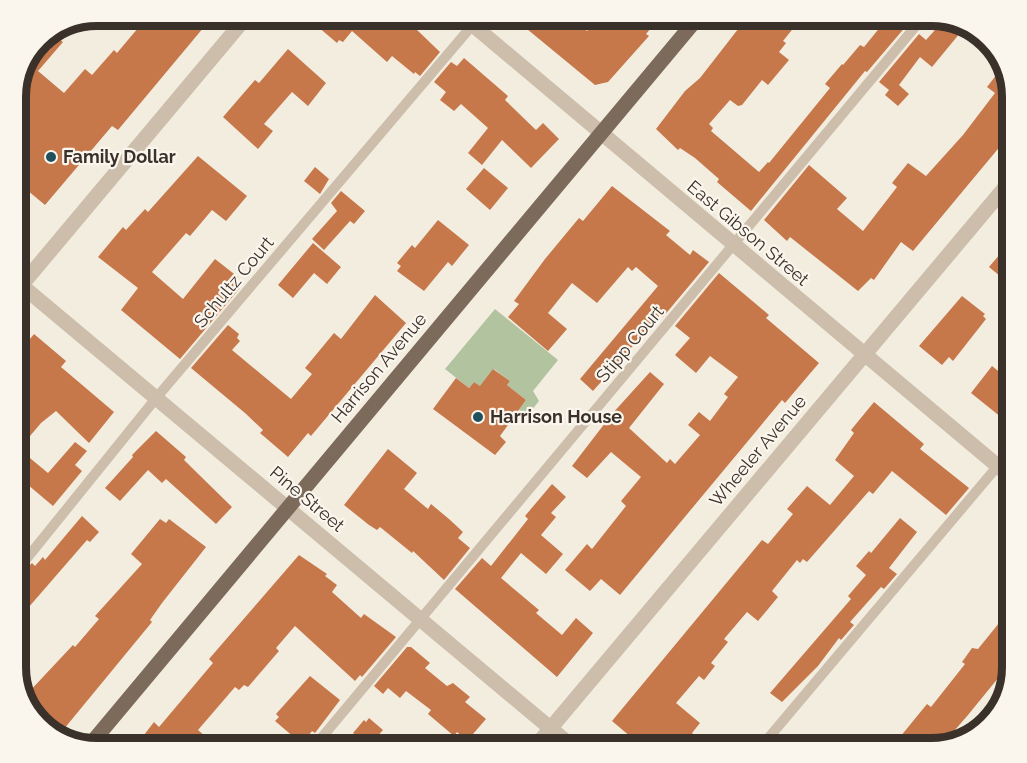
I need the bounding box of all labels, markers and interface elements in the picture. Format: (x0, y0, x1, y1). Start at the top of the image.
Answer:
place label: Family Dollar (63, 146, 176, 167)
marker: Family Dollar (44, 150, 58, 164)
street label: East Gibson Street (683, 176, 813, 290)
street label: Schultz Court (189, 232, 278, 332)
street label: Stipp Court (591, 301, 668, 386)
street label: Harrison Avenue (327, 308, 431, 427)
street label: Wheeler Avenue (705, 390, 811, 511)
place label: Harrison House (490, 406, 622, 427)
marker: Harrison House (471, 410, 485, 424)
street label: Pine Street (266, 461, 349, 536)

